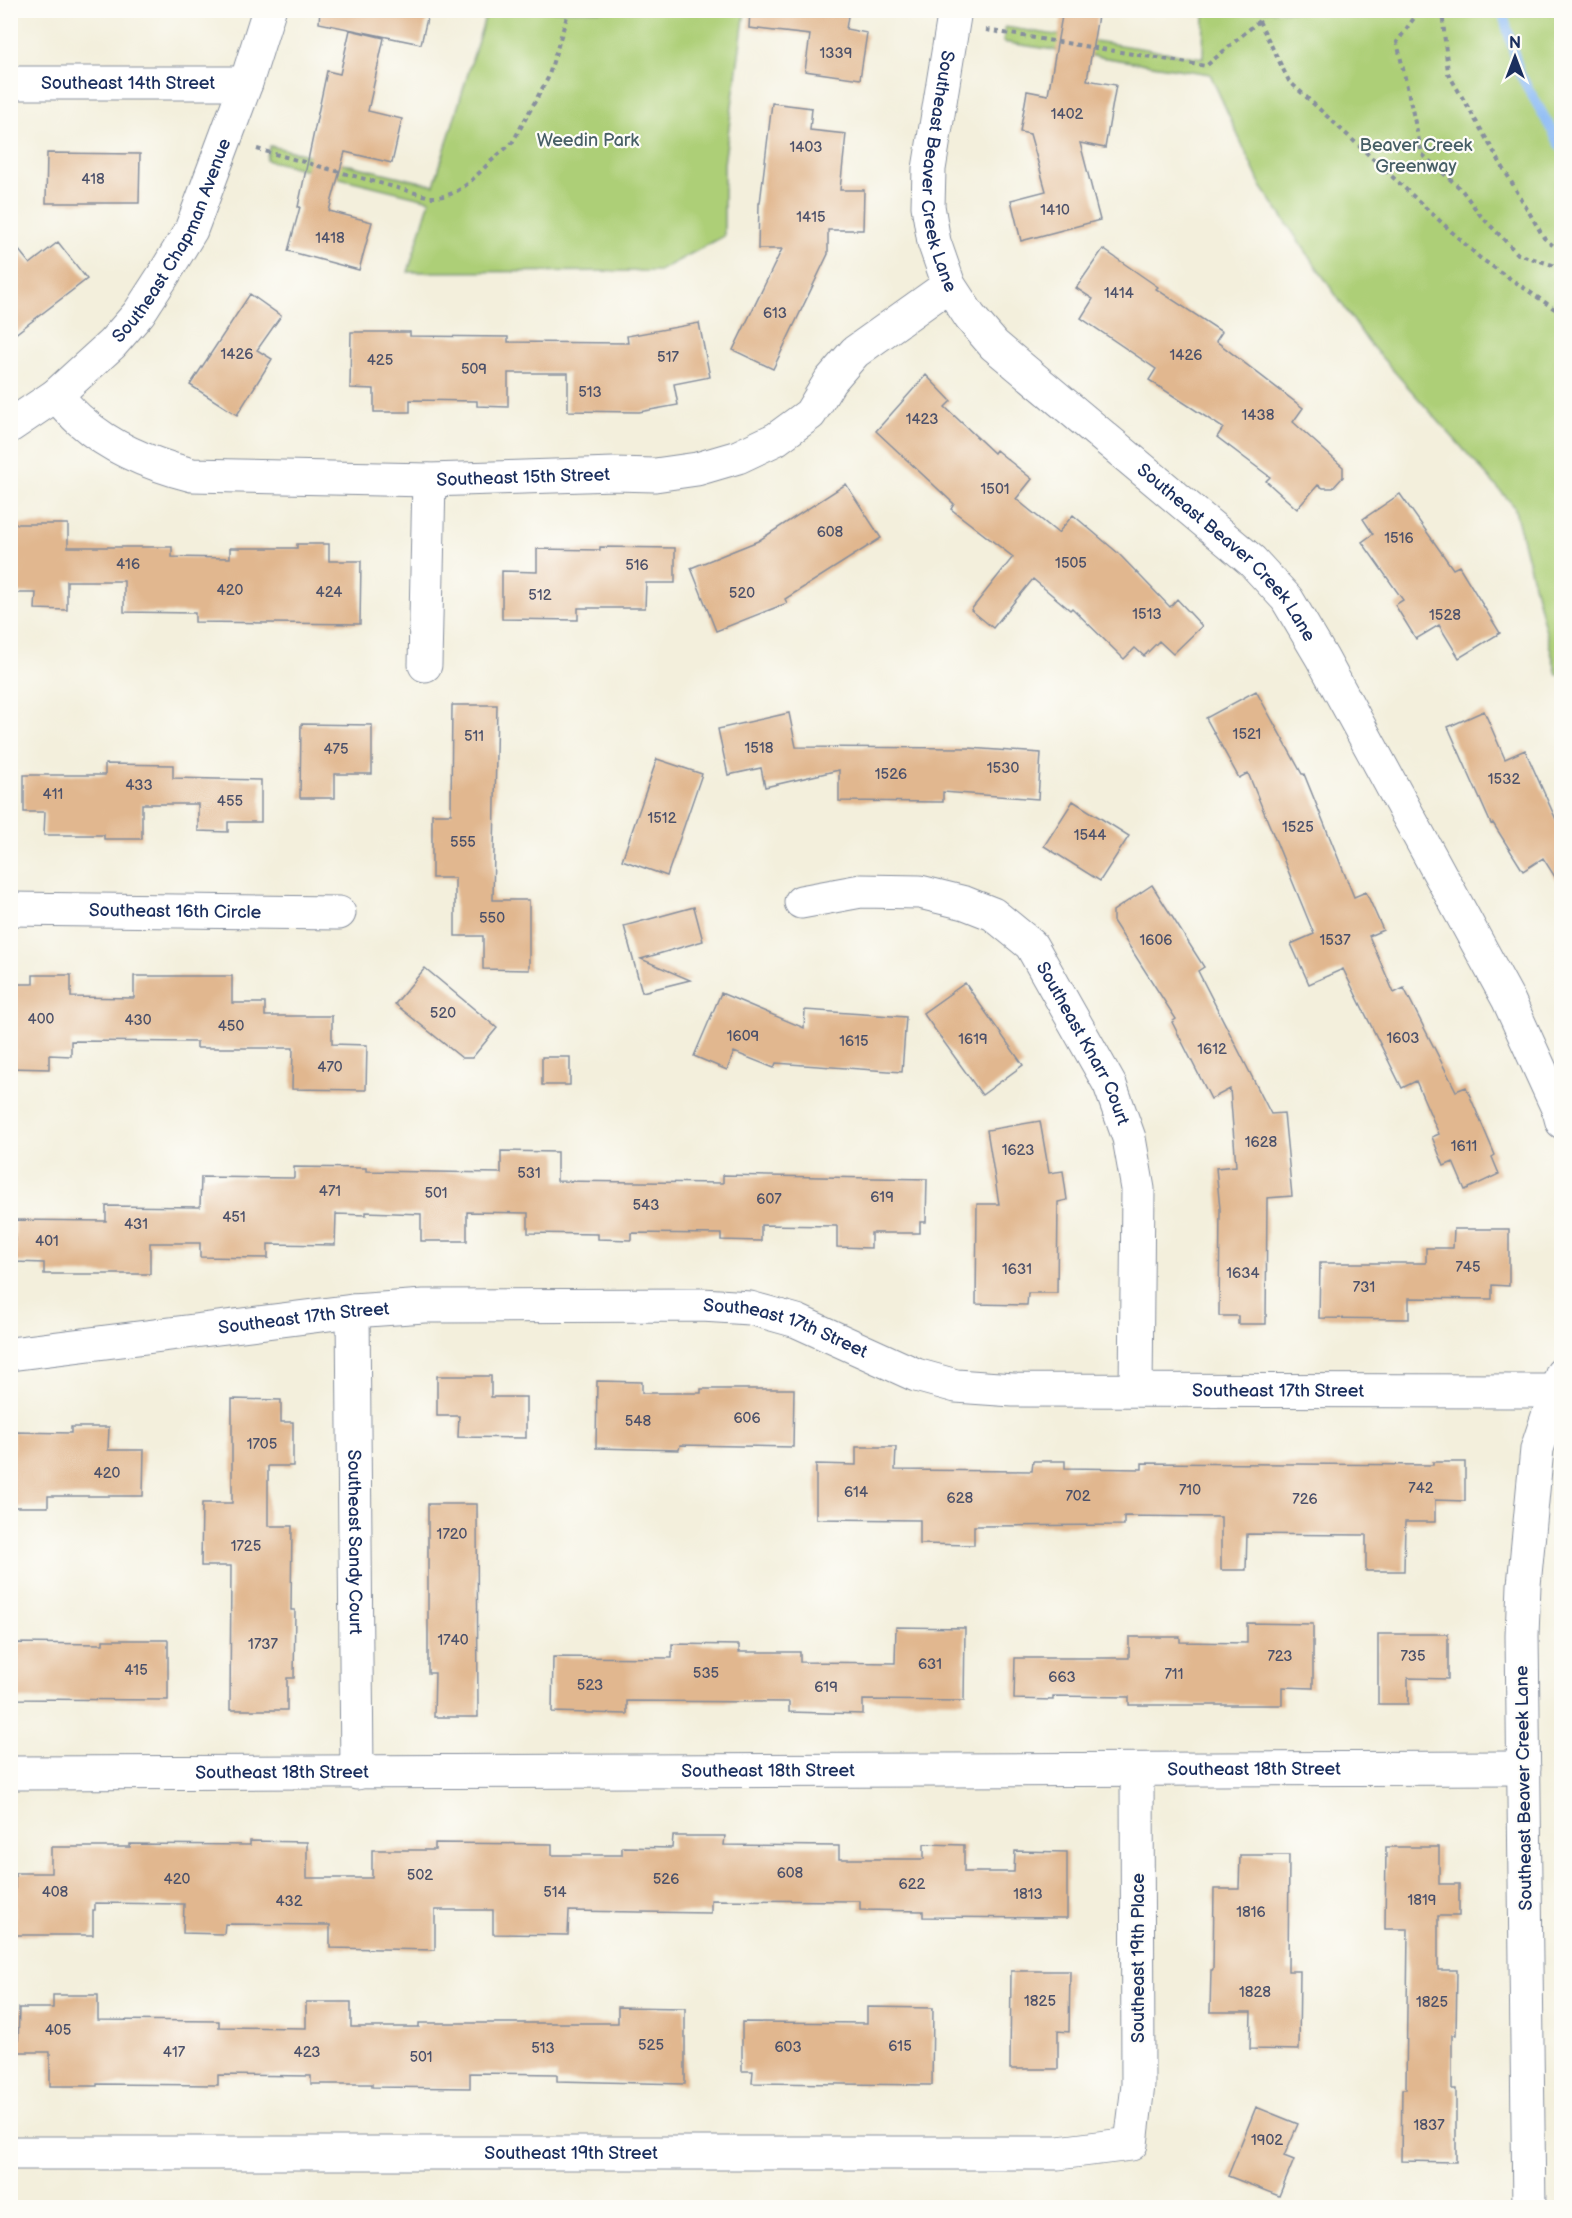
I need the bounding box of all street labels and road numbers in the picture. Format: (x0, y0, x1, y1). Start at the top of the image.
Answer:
street label: Southeast Beaver Creek Lane (917, 49, 962, 296)
street label: Southeast 14th Street (41, 73, 216, 94)
street label: Southeast Chapman Avenue (108, 135, 235, 347)
street label: Southeast Beaver Creek Lane (1133, 459, 1320, 645)
street label: Southeast 15th Street (436, 464, 611, 490)
street label: Southeast 16th Circle (89, 899, 262, 923)
street label: Southeast Knarr Court (1032, 958, 1134, 1128)
street label: Southeast 17th Street (702, 1295, 871, 1362)
street label: Southeast 17th Street (217, 1298, 390, 1338)
street label: Southeast 17th Street (1192, 1380, 1364, 1401)
street label: Southeast Sandy Court (344, 1449, 366, 1635)
street label: Southeast Beaver Creek Lane (1511, 1665, 1537, 1911)
street label: Southeast 18th Street (1167, 1758, 1341, 1780)
street label: Southeast 18th Street (681, 1760, 855, 1781)
street label: Southeast 18th Street (195, 1761, 369, 1783)
street label: Southeast 19th Place (1128, 1873, 1149, 2043)
street label: Southeast 19th Street (484, 2143, 658, 2164)

